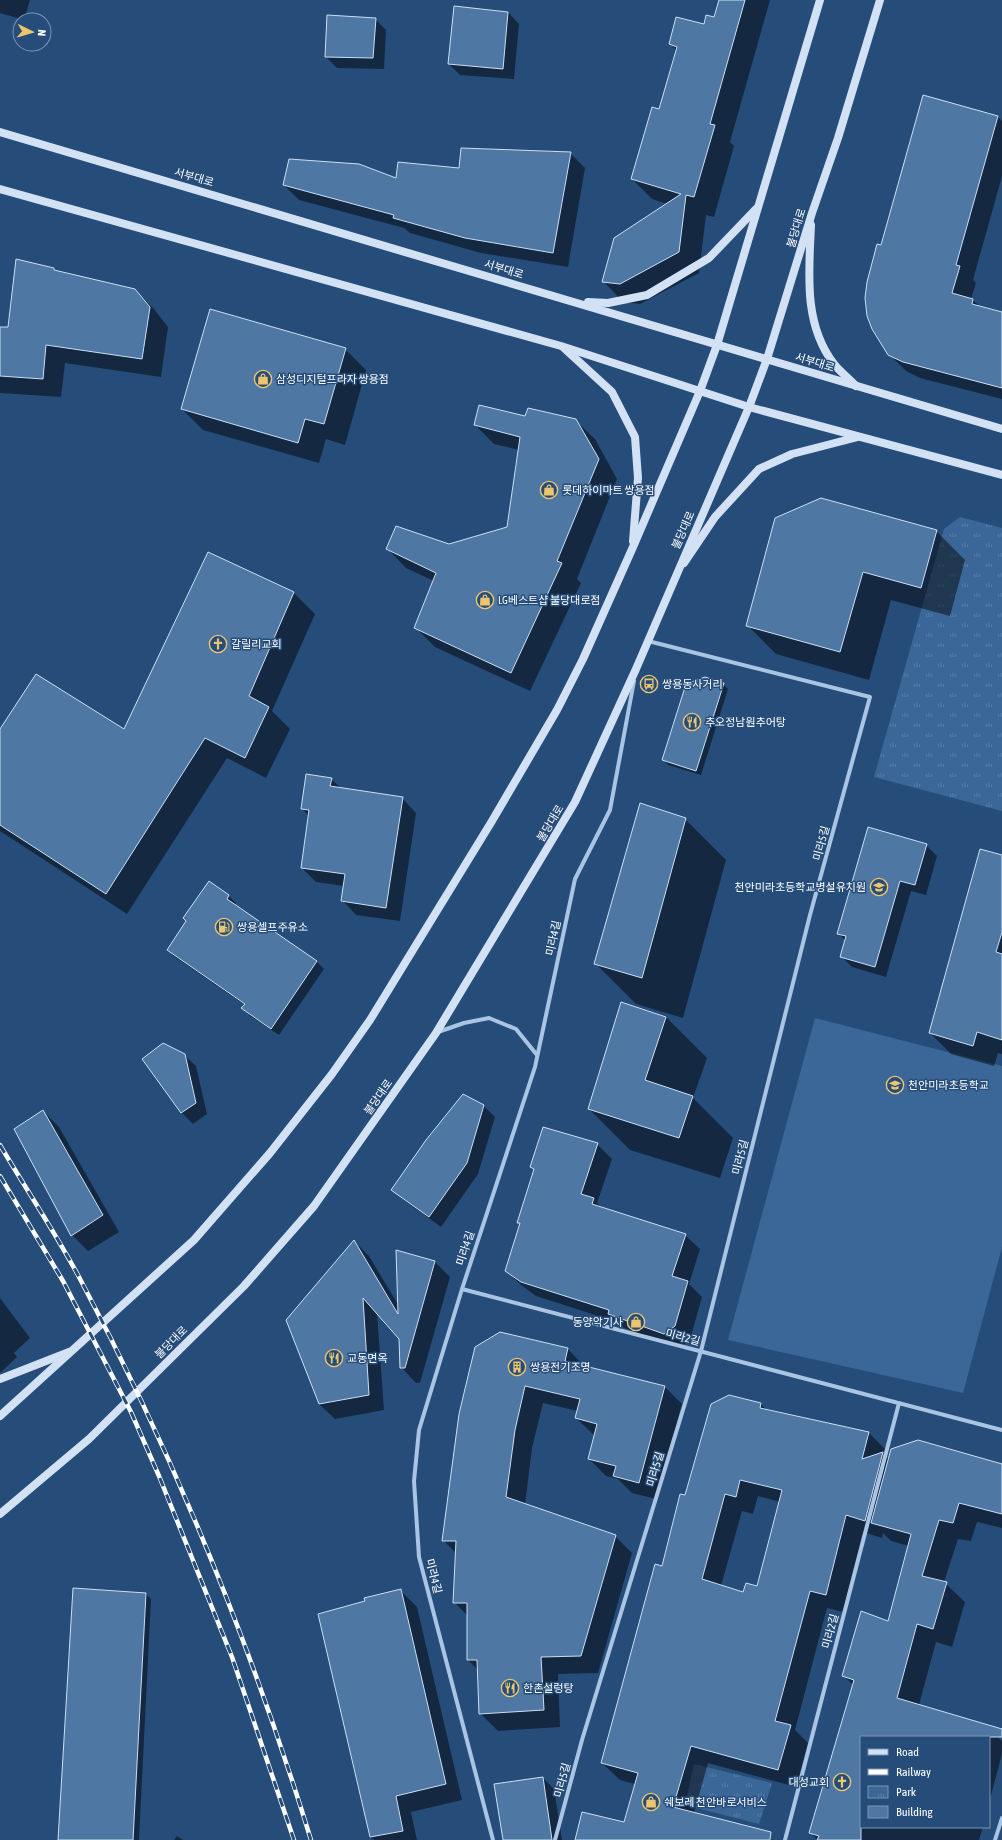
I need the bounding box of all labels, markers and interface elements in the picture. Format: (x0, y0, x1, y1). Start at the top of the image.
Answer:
north arrow (12, 12, 52, 52)
text: N (36, 29, 48, 37)
street label: 서부대로 (173, 166, 215, 188)
street label: 불당대로 (784, 207, 808, 249)
street label: 서부대로 (483, 257, 525, 281)
street label: 서부대로 (794, 350, 836, 374)
shop icon: 삼성디지털프라자 쌍용점 (253, 369, 273, 389)
place label: 삼성디지털프라자 쌍용점 (276, 373, 389, 385)
shop icon: 롯데하이마트 쌍용점 (539, 480, 559, 500)
place label: 롯데하이마트 쌍용점 (562, 484, 655, 496)
street label: 불당대로 (669, 509, 697, 551)
shop icon: LG베스트샵 불당대로점 (475, 590, 495, 610)
place label: LG베스트샵 불당대로점 (498, 594, 600, 606)
church icon: 갈릴리교회 (208, 634, 228, 654)
place label: 갈릴리교회 (231, 638, 282, 650)
bus stop icon: 쌍용동사거리 (639, 674, 659, 694)
place label: 쌍용동사거리 (662, 678, 723, 690)
restaurant icon: 추오정남원추어탕 (682, 712, 702, 732)
place label: 추오정남원추어탕 (705, 716, 786, 728)
street label: 불당대로 (534, 803, 566, 843)
street label: 미라5길 (811, 824, 831, 862)
school or university icon: 천안미라초등학교병설유치원 (869, 877, 889, 897)
place label: 천안미라초등학교병설유치원 (734, 881, 866, 893)
fuel station icon: 쌍용셀프주유소 (214, 917, 234, 937)
street label: 미라4길 (543, 919, 563, 957)
place label: 쌍용셀프주유소 (237, 921, 308, 933)
school or university icon: 천안미라초등학교 (885, 1075, 905, 1095)
street label: 불당대로 (361, 1077, 395, 1117)
place label: 천안미라초등학교 (908, 1079, 989, 1091)
street label: 미라5길 (730, 1138, 750, 1176)
street label: 미라4길 (454, 1229, 476, 1267)
shop icon: 동양악기사 (626, 1312, 646, 1332)
place label: 동양악기사 (572, 1316, 623, 1328)
street label: 불당대로 (152, 1323, 190, 1361)
street label: 미라2길 (664, 1327, 702, 1347)
restaurant icon: 교동면옥 (324, 1348, 344, 1368)
place label: 교동면옥 (347, 1352, 387, 1364)
building icon: 쌍용전기조명 (507, 1357, 527, 1377)
place label: 쌍용전기조명 (530, 1361, 591, 1373)
street label: 미라5길 (644, 1450, 666, 1488)
street label: 미라4길 (424, 1557, 444, 1595)
street label: 미라2길 (820, 1612, 840, 1650)
restaurant icon: 한촌설렁탕 (500, 1678, 520, 1698)
place label: 한촌설렁탕 (523, 1682, 574, 1694)
legend (860, 1736, 990, 1828)
text: Road (896, 1745, 919, 1759)
street label: 미라5길 (552, 1761, 572, 1799)
text: Railway (896, 1765, 931, 1779)
church icon: 대성교회 (832, 1772, 852, 1792)
place label: 대성교회 (789, 1776, 829, 1788)
text: Park (896, 1785, 917, 1799)
shop icon: 쉐보레 천안바로서비스 (641, 1792, 661, 1812)
place label: 쉐보레 천안바로서비스 (664, 1796, 767, 1808)
text: Building (896, 1805, 934, 1819)

